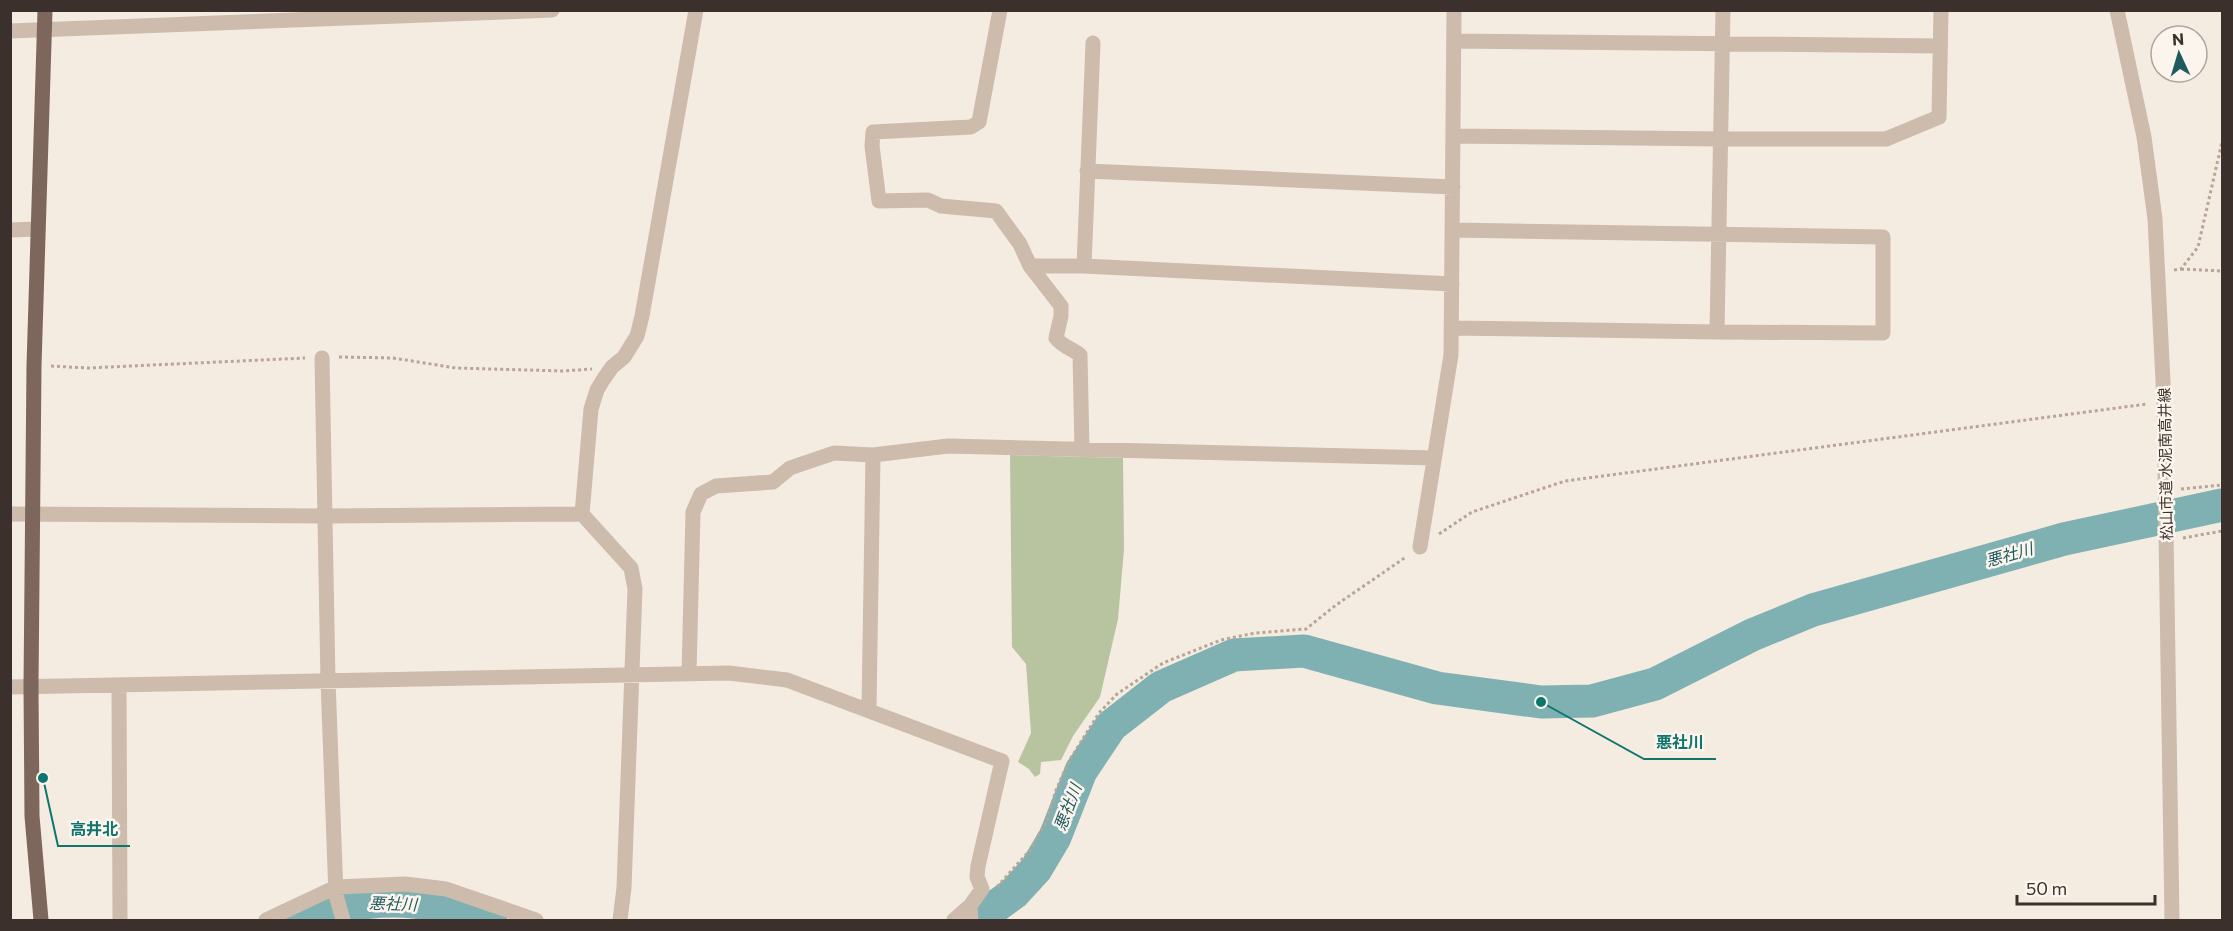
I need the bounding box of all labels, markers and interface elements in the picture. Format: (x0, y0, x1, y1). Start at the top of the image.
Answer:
north arrow (2149, 24, 2209, 84)
text: N (2171, 29, 2185, 48)
street label: 松山市道 水泥南高井線 (2155, 387, 2175, 541)
water label: 悪社川 (1983, 538, 2037, 570)
callout: 悪社川 (1644, 725, 1716, 759)
text: 悪社川 (1656, 732, 1704, 751)
water label: 悪社川 (1050, 779, 1085, 833)
callout: 高井北 (58, 812, 130, 846)
text: 高井北 (70, 819, 118, 838)
scale bar (2017, 868, 2155, 906)
text: 50 m (2026, 877, 2067, 899)
water label: 悪社川 (369, 893, 419, 913)

